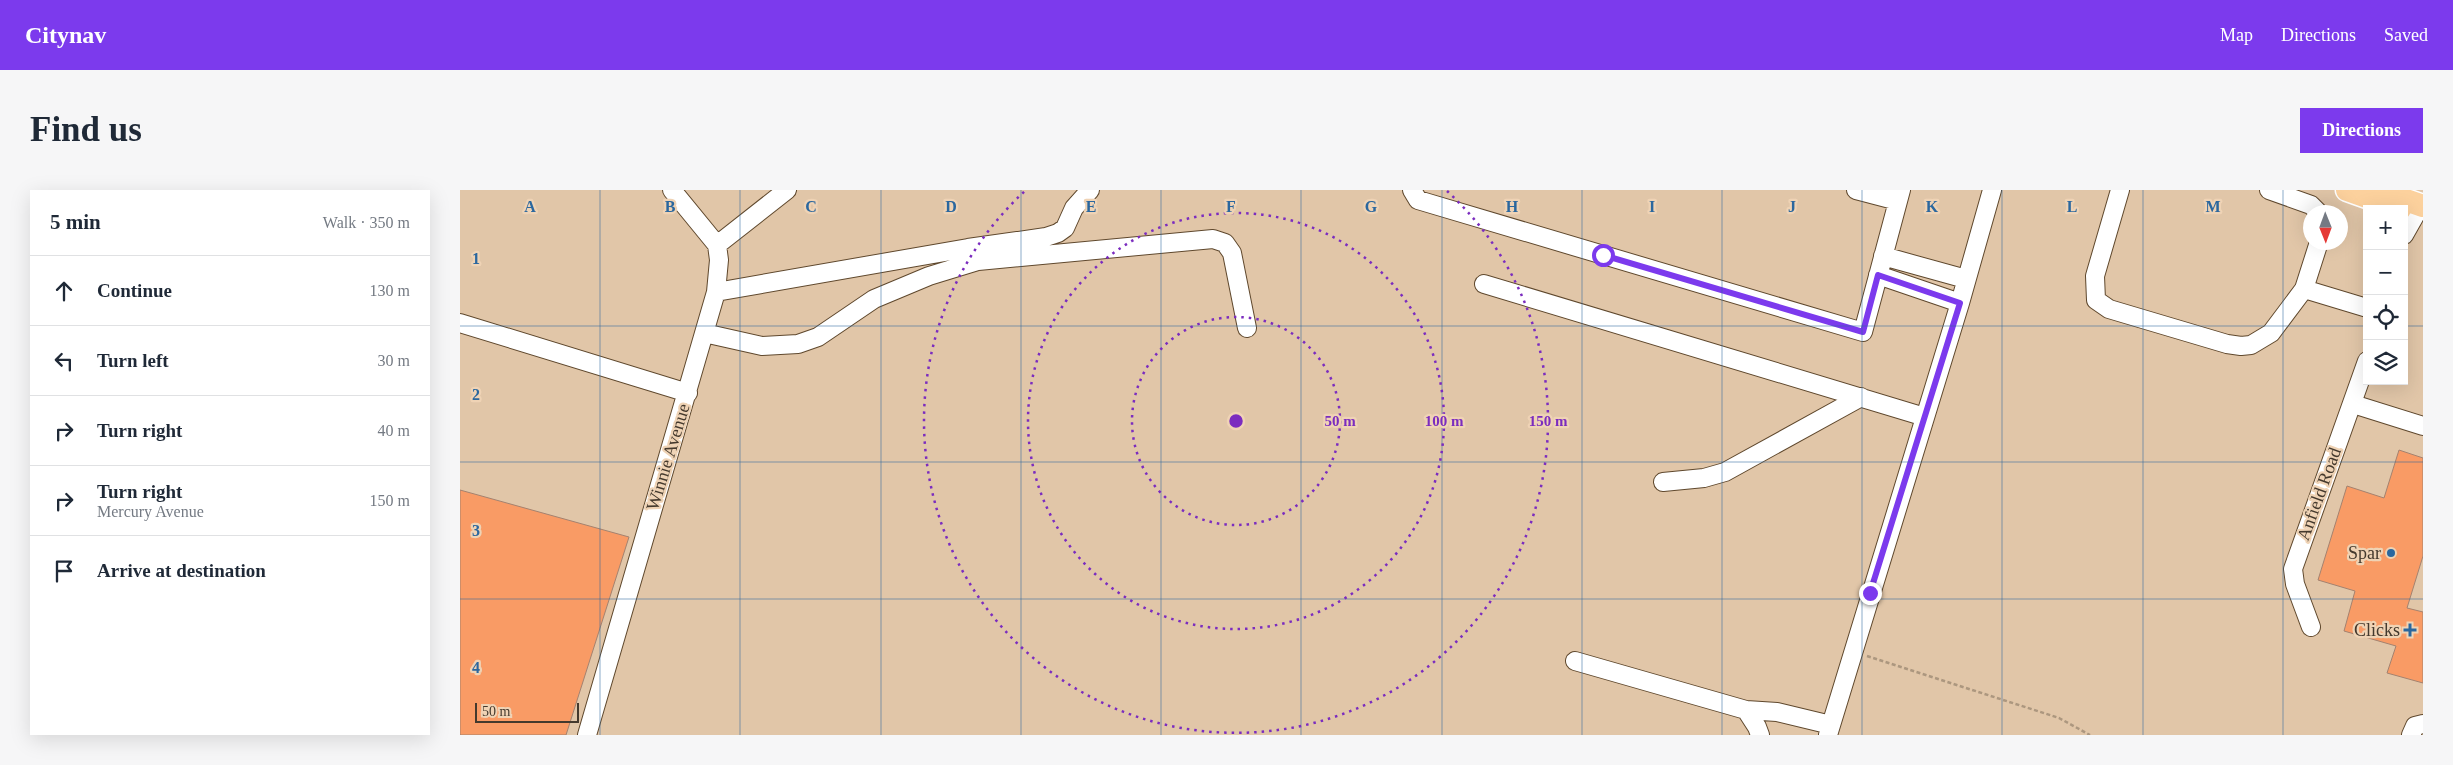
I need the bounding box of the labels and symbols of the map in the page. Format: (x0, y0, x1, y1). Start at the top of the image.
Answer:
text: A (524, 198, 536, 215)
text: B (665, 198, 676, 215)
text: C (805, 198, 817, 215)
text: D (945, 198, 957, 215)
text: E (1086, 198, 1096, 215)
text: F (1226, 198, 1236, 215)
text: G (1365, 198, 1378, 215)
text: H (1506, 198, 1519, 215)
text: I (1649, 198, 1655, 215)
text: J (1788, 198, 1796, 215)
text: K (1926, 198, 1939, 215)
text: L (2067, 198, 2077, 215)
text: M (2205, 198, 2221, 215)
north arrow (2303, 205, 2348, 250)
route start (1592, 244, 1615, 267)
text: 1 (472, 250, 480, 267)
text: 2 (472, 386, 480, 403)
street label: Winnie Avenue (642, 401, 694, 513)
centre of rings (1227, 412, 1245, 430)
text: 50 m (1324, 413, 1356, 429)
text: 100 m (1425, 413, 1464, 429)
text: 150 m (1529, 413, 1568, 429)
street label: Anfield Road (2293, 445, 2345, 543)
text: 3 (472, 522, 480, 539)
place label: Spar (2348, 543, 2381, 563)
marker: Spar (2385, 547, 2397, 559)
route end (1859, 582, 1882, 605)
place label: Clicks (2354, 620, 2400, 640)
marker: Clicks (2404, 624, 2416, 636)
text: 4 (472, 659, 480, 676)
scale bar (475, 700, 579, 723)

